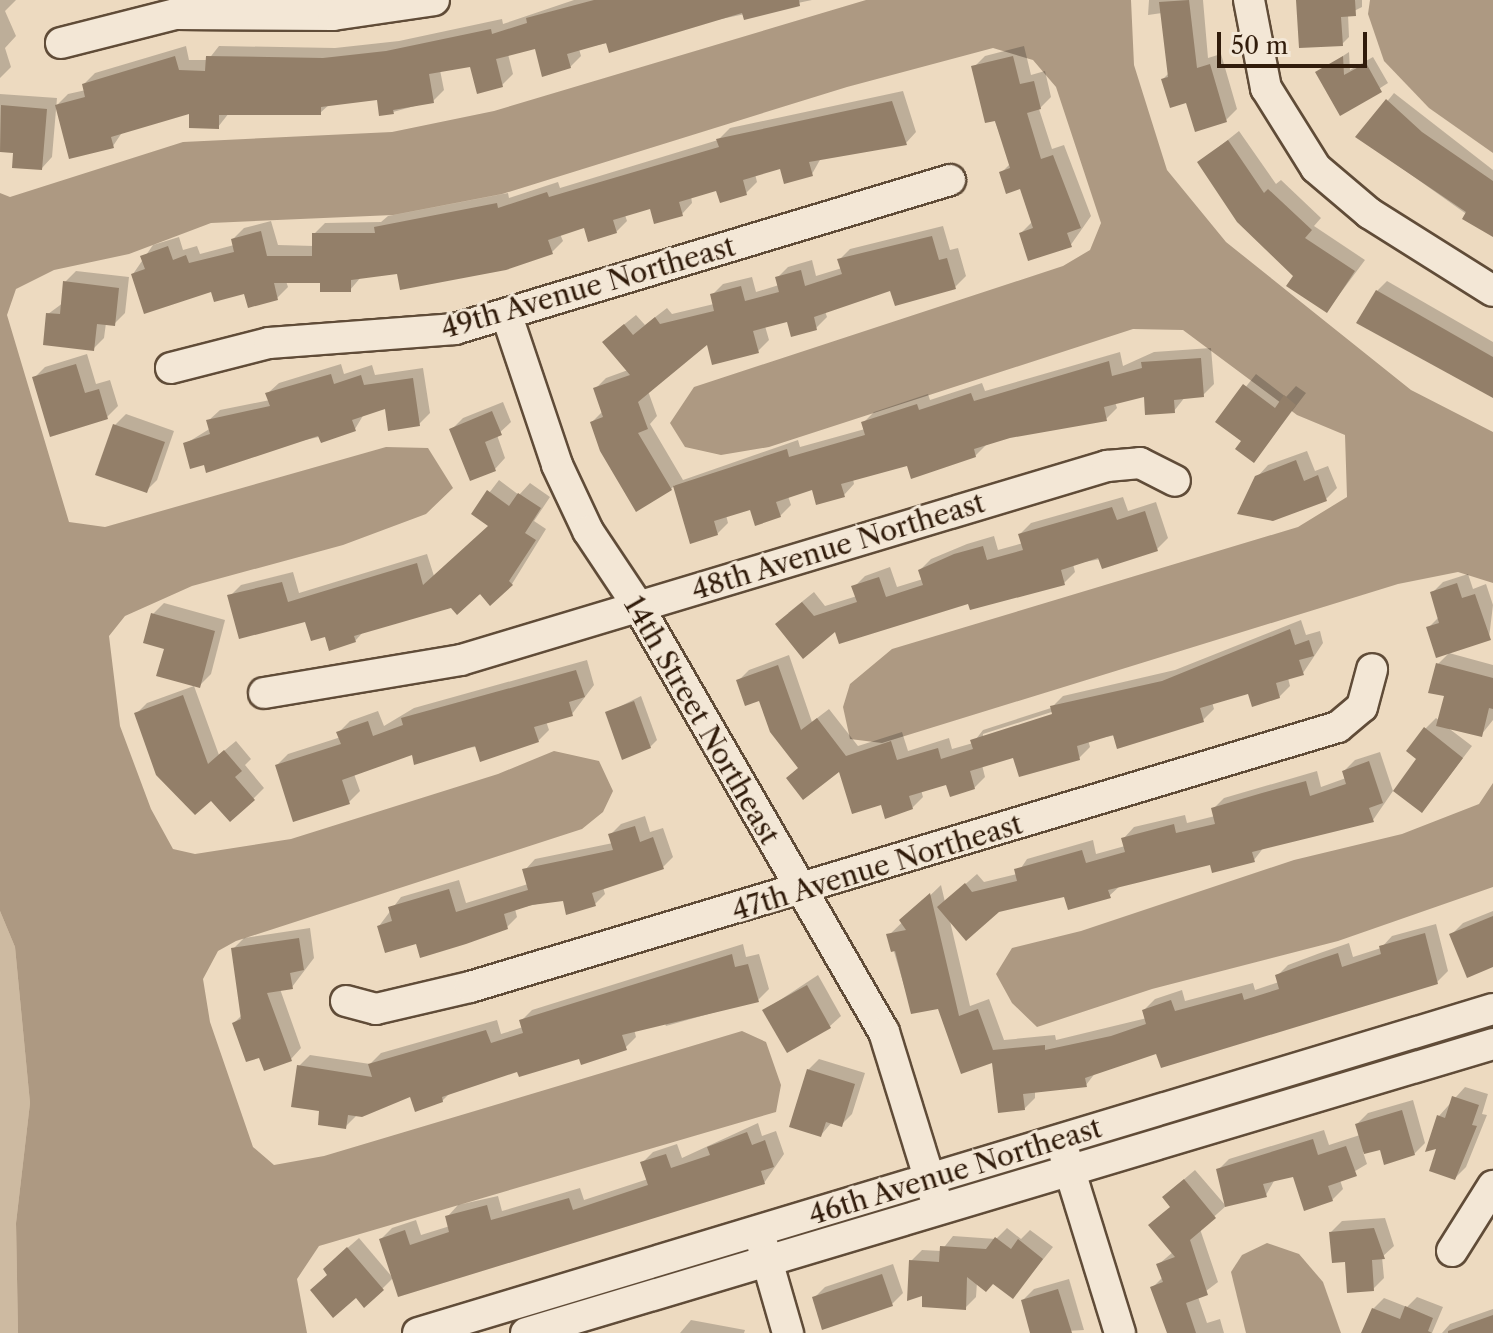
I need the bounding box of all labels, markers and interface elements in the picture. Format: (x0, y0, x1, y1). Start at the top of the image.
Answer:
scale bar (1221, 16, 1371, 66)
text: 50 m (1231, 31, 1288, 60)
street label: 49th Avenue Northeast (436, 229, 740, 345)
street label: 48th Avenue Northeast (687, 485, 989, 607)
street label: 14th Street Northeast (617, 590, 787, 850)
street label: 47th Avenue Northeast (727, 807, 1027, 927)
street label: 46th Avenue Northeast (804, 1110, 1106, 1232)

